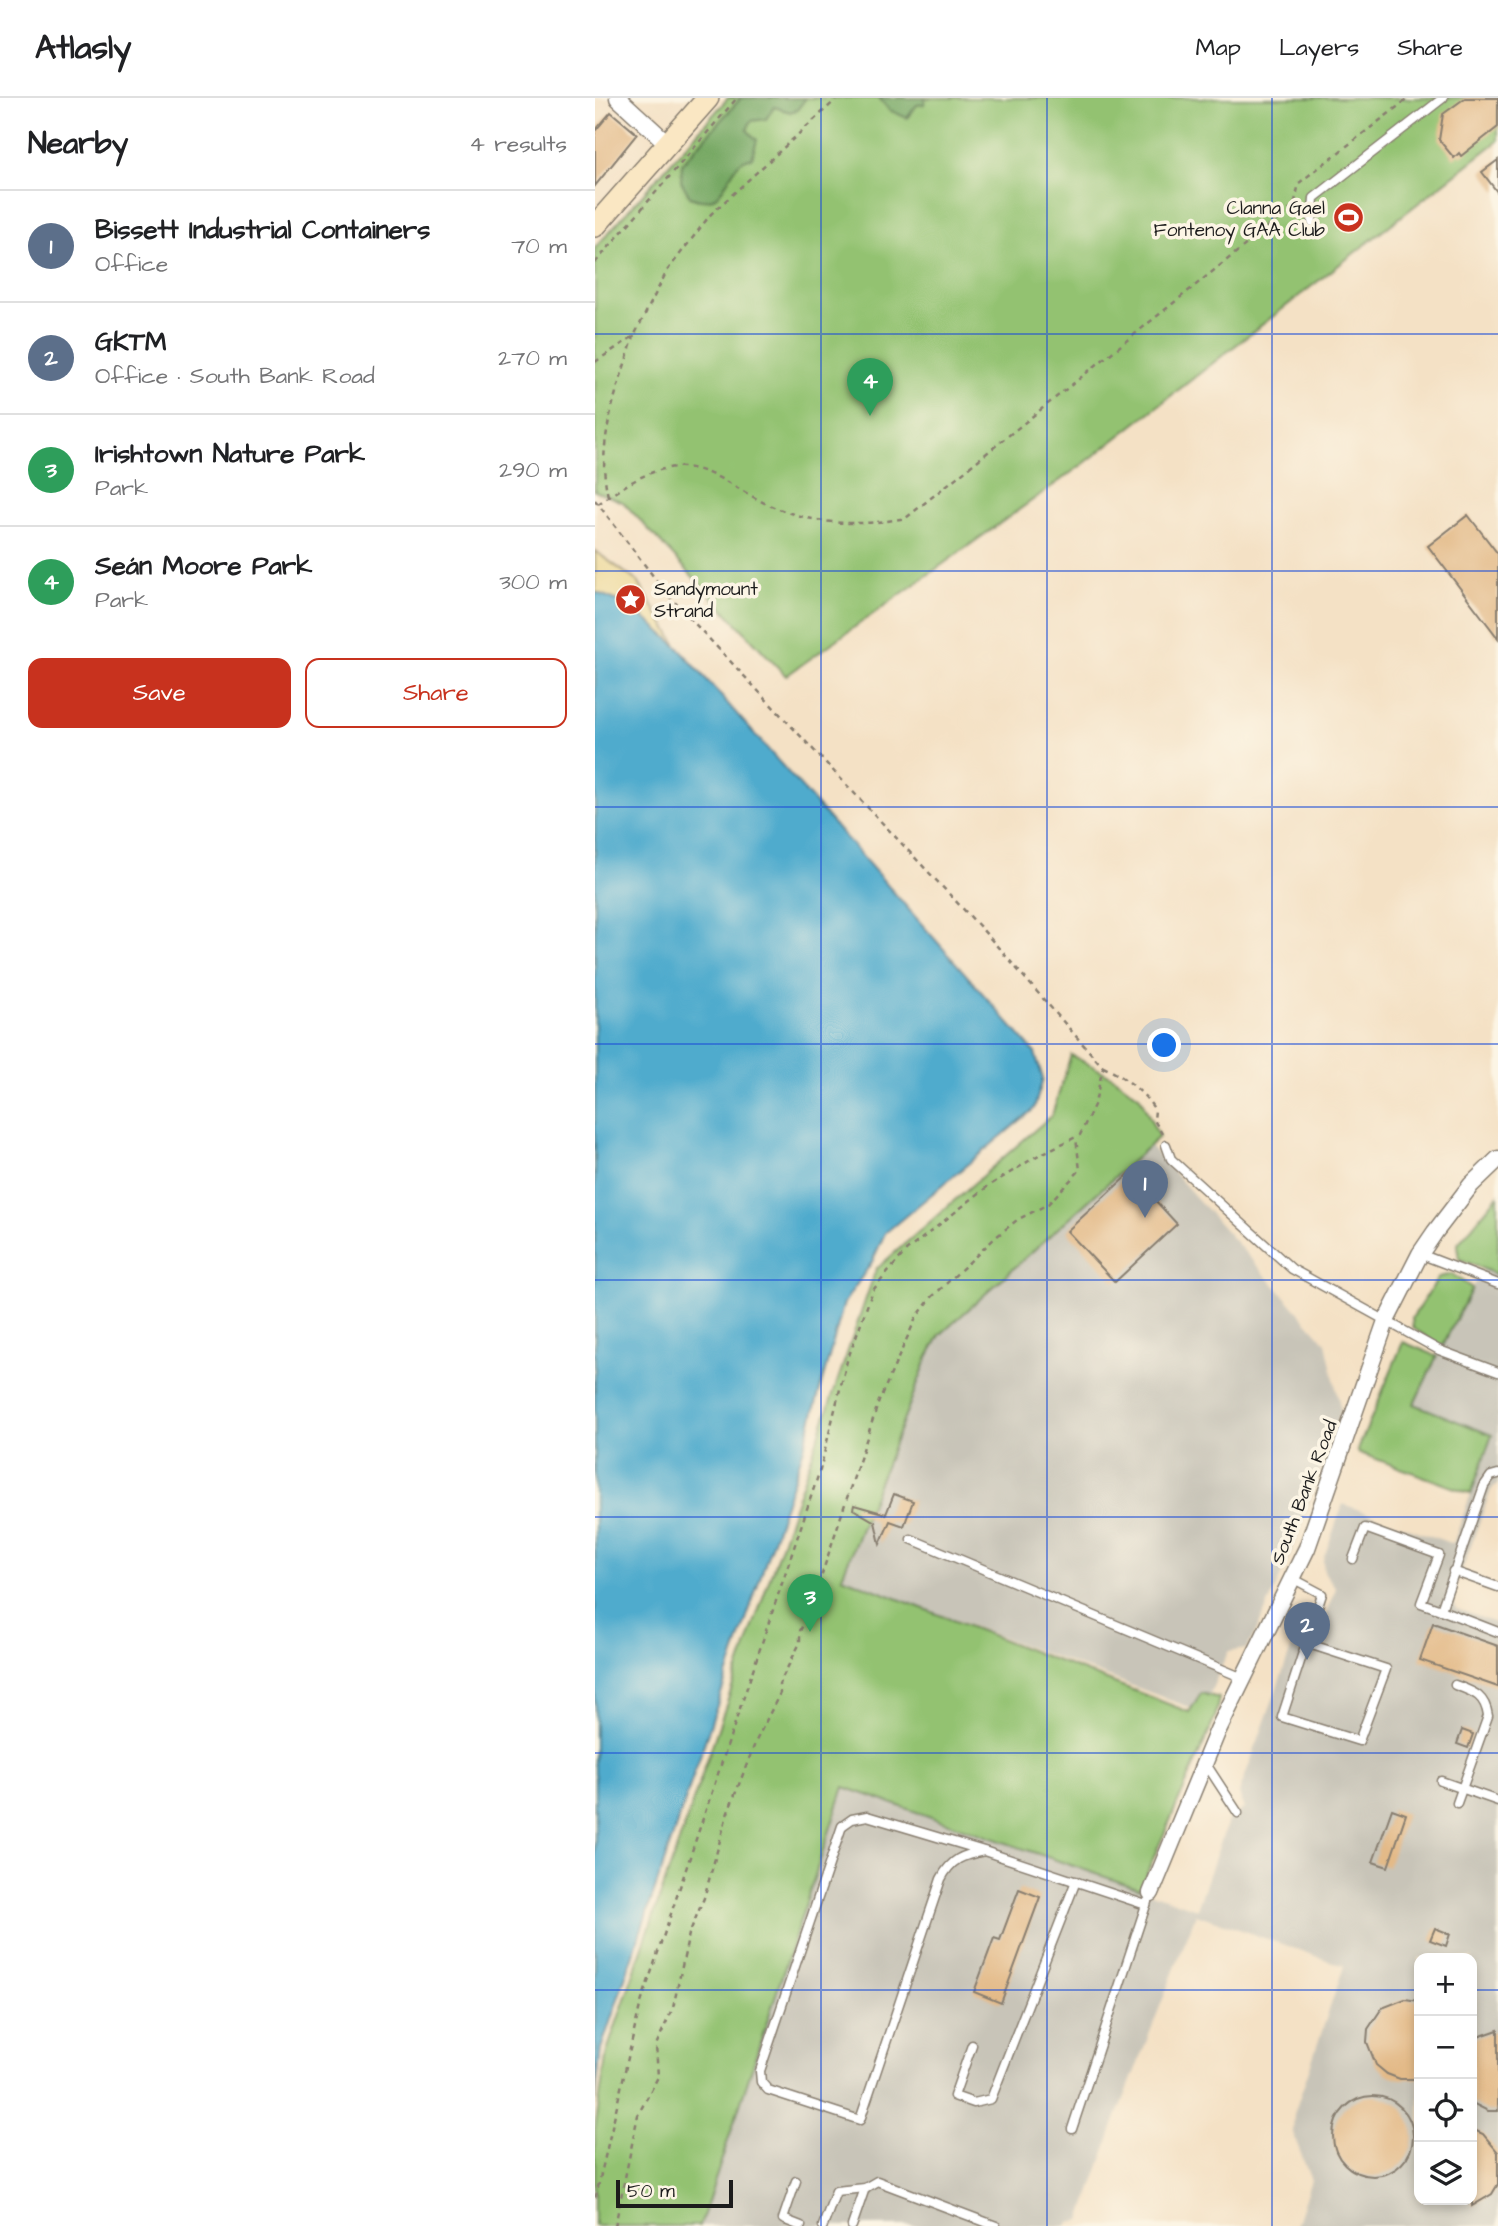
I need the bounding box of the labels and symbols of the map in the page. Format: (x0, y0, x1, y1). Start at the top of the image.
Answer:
place label: Clanna Gael Fontenoy GAA Club (1154, 195, 1325, 245)
sports icon: Clanna Gael Fontenoy GAA Club (1331, 201, 1365, 235)
pin: 4 (847, 358, 893, 416)
place label: Sandymount Strand (654, 576, 758, 625)
place icon: Sandymount Strand (614, 582, 648, 616)
your location (1147, 1028, 1181, 1062)
pin: 1 (1122, 1160, 1168, 1218)
street label: South Bank Road (1264, 1416, 1344, 1569)
pin: 3 (787, 1574, 833, 1632)
pin: 2 (1284, 1602, 1330, 1660)
scale bar (616, 2177, 733, 2209)

